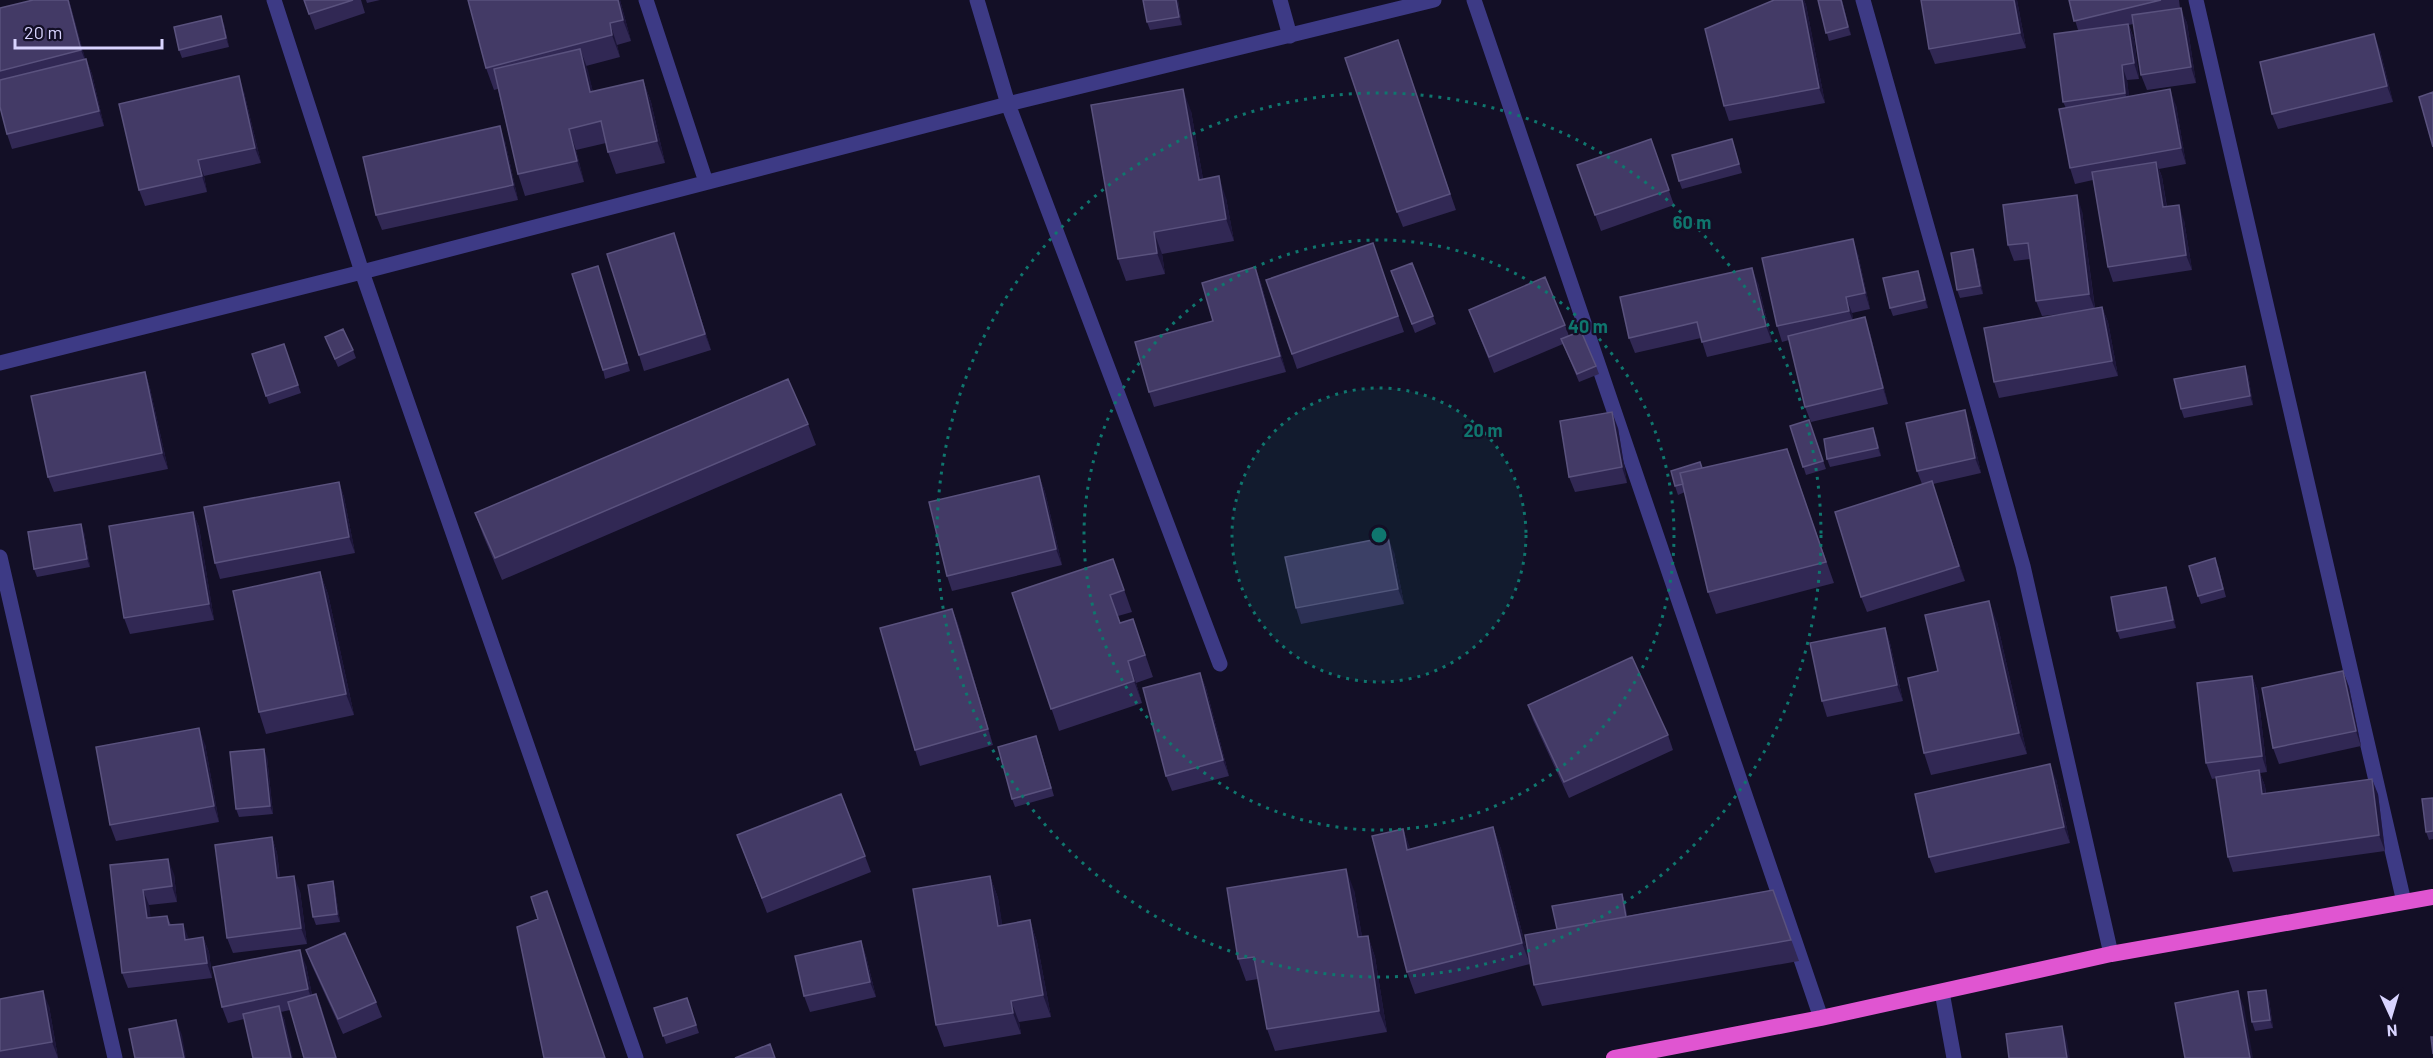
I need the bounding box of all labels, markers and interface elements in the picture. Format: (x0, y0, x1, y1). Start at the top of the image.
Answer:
scale bar (15, 12, 162, 50)
text: 20 m (24, 21, 62, 43)
text: 60 m (1673, 211, 1711, 233)
text: 40 m (1568, 315, 1608, 337)
text: 20 m (1464, 419, 1502, 441)
centre of rings (1369, 525, 1389, 545)
north arrow (2361, 986, 2421, 1046)
text: N (2386, 1022, 2398, 1041)

